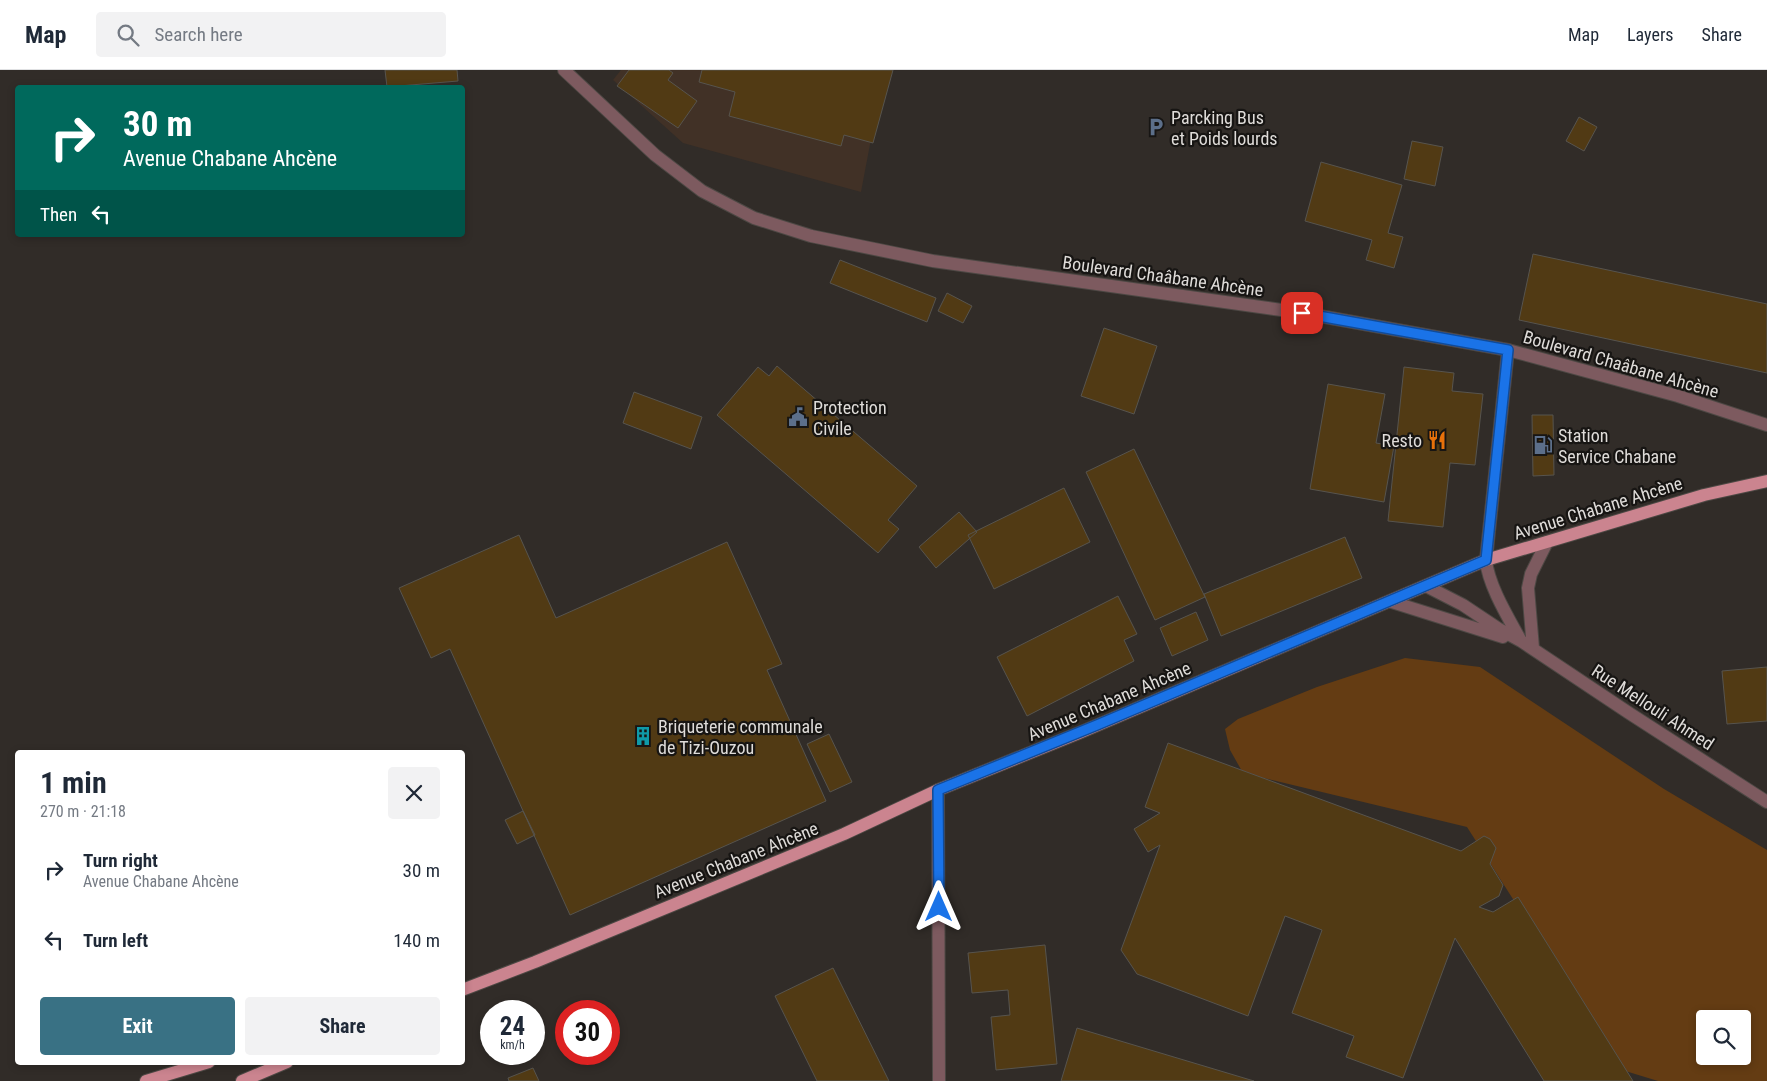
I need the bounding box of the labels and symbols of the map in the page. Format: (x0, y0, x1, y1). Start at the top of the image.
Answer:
place label: Parcking Bus et Poids lourds (1171, 107, 1278, 149)
parking icon: Parcking Bus et Poids lourds (1145, 116, 1167, 138)
street label: Boulevard Chaâbane Ahcène (1061, 252, 1265, 300)
pin (1281, 292, 1323, 334)
street label: Boulevard Chaâbane Ahcène (1521, 326, 1721, 402)
place label: Protection Civile (813, 397, 887, 439)
public building icon: Protection Civile (787, 406, 809, 428)
place label: Station Service Chabane (1558, 425, 1676, 467)
restaurant icon: Resto (1426, 429, 1448, 451)
place label: Resto (1382, 430, 1422, 451)
fuel station icon: Station Service Chabane (1532, 434, 1554, 456)
street label: Avenue Chabane Ahcène (1511, 472, 1685, 544)
street label: Avenue Chabane Ahcène (1024, 657, 1194, 745)
street label: Rue Mellouli Ahmed (1588, 660, 1718, 754)
place label: Briqueterie communale de Tizi-Ouzou (658, 716, 823, 758)
building icon: Briqueterie communale de Tizi-Ouzou (632, 725, 654, 747)
street label: Avenue Chabane Ahcène (651, 817, 821, 903)
position arrow (912, 880, 964, 932)
speed limit sign: 30 (555, 1000, 620, 1065)

